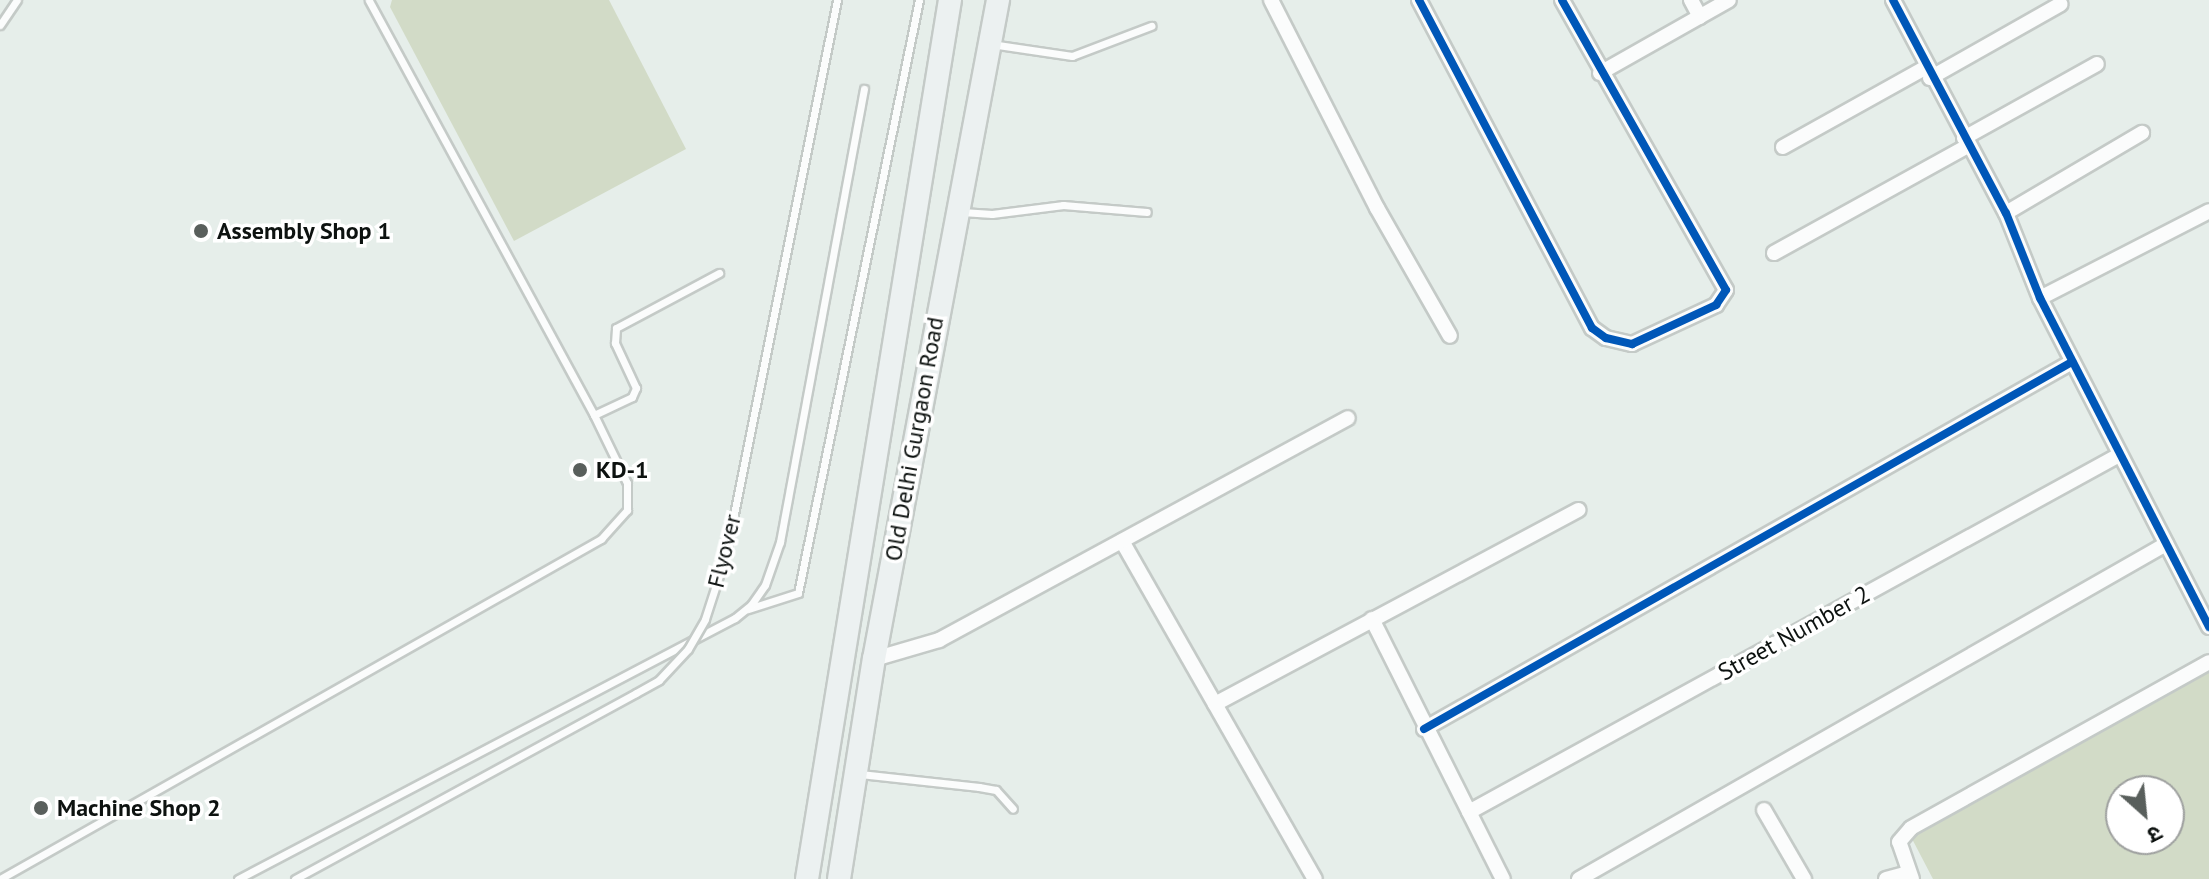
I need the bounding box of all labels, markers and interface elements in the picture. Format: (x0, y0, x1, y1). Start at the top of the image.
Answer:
place label: Assembly Shop 1 (217, 217, 392, 245)
marker: Assembly Shop 1 (192, 222, 210, 240)
street label: Old Delhi Gurgaon Road (878, 315, 950, 563)
place label: KD-1 (596, 456, 649, 484)
marker: KD-1 (571, 461, 589, 479)
street label: Flyover (701, 511, 747, 591)
street label: Street Number 2 (1713, 579, 1875, 687)
north arrow (2105, 775, 2185, 855)
place label: Machine Shop 2 (57, 794, 221, 822)
marker: Machine Shop 2 (32, 799, 50, 817)
text: उ (2143, 819, 2167, 850)

